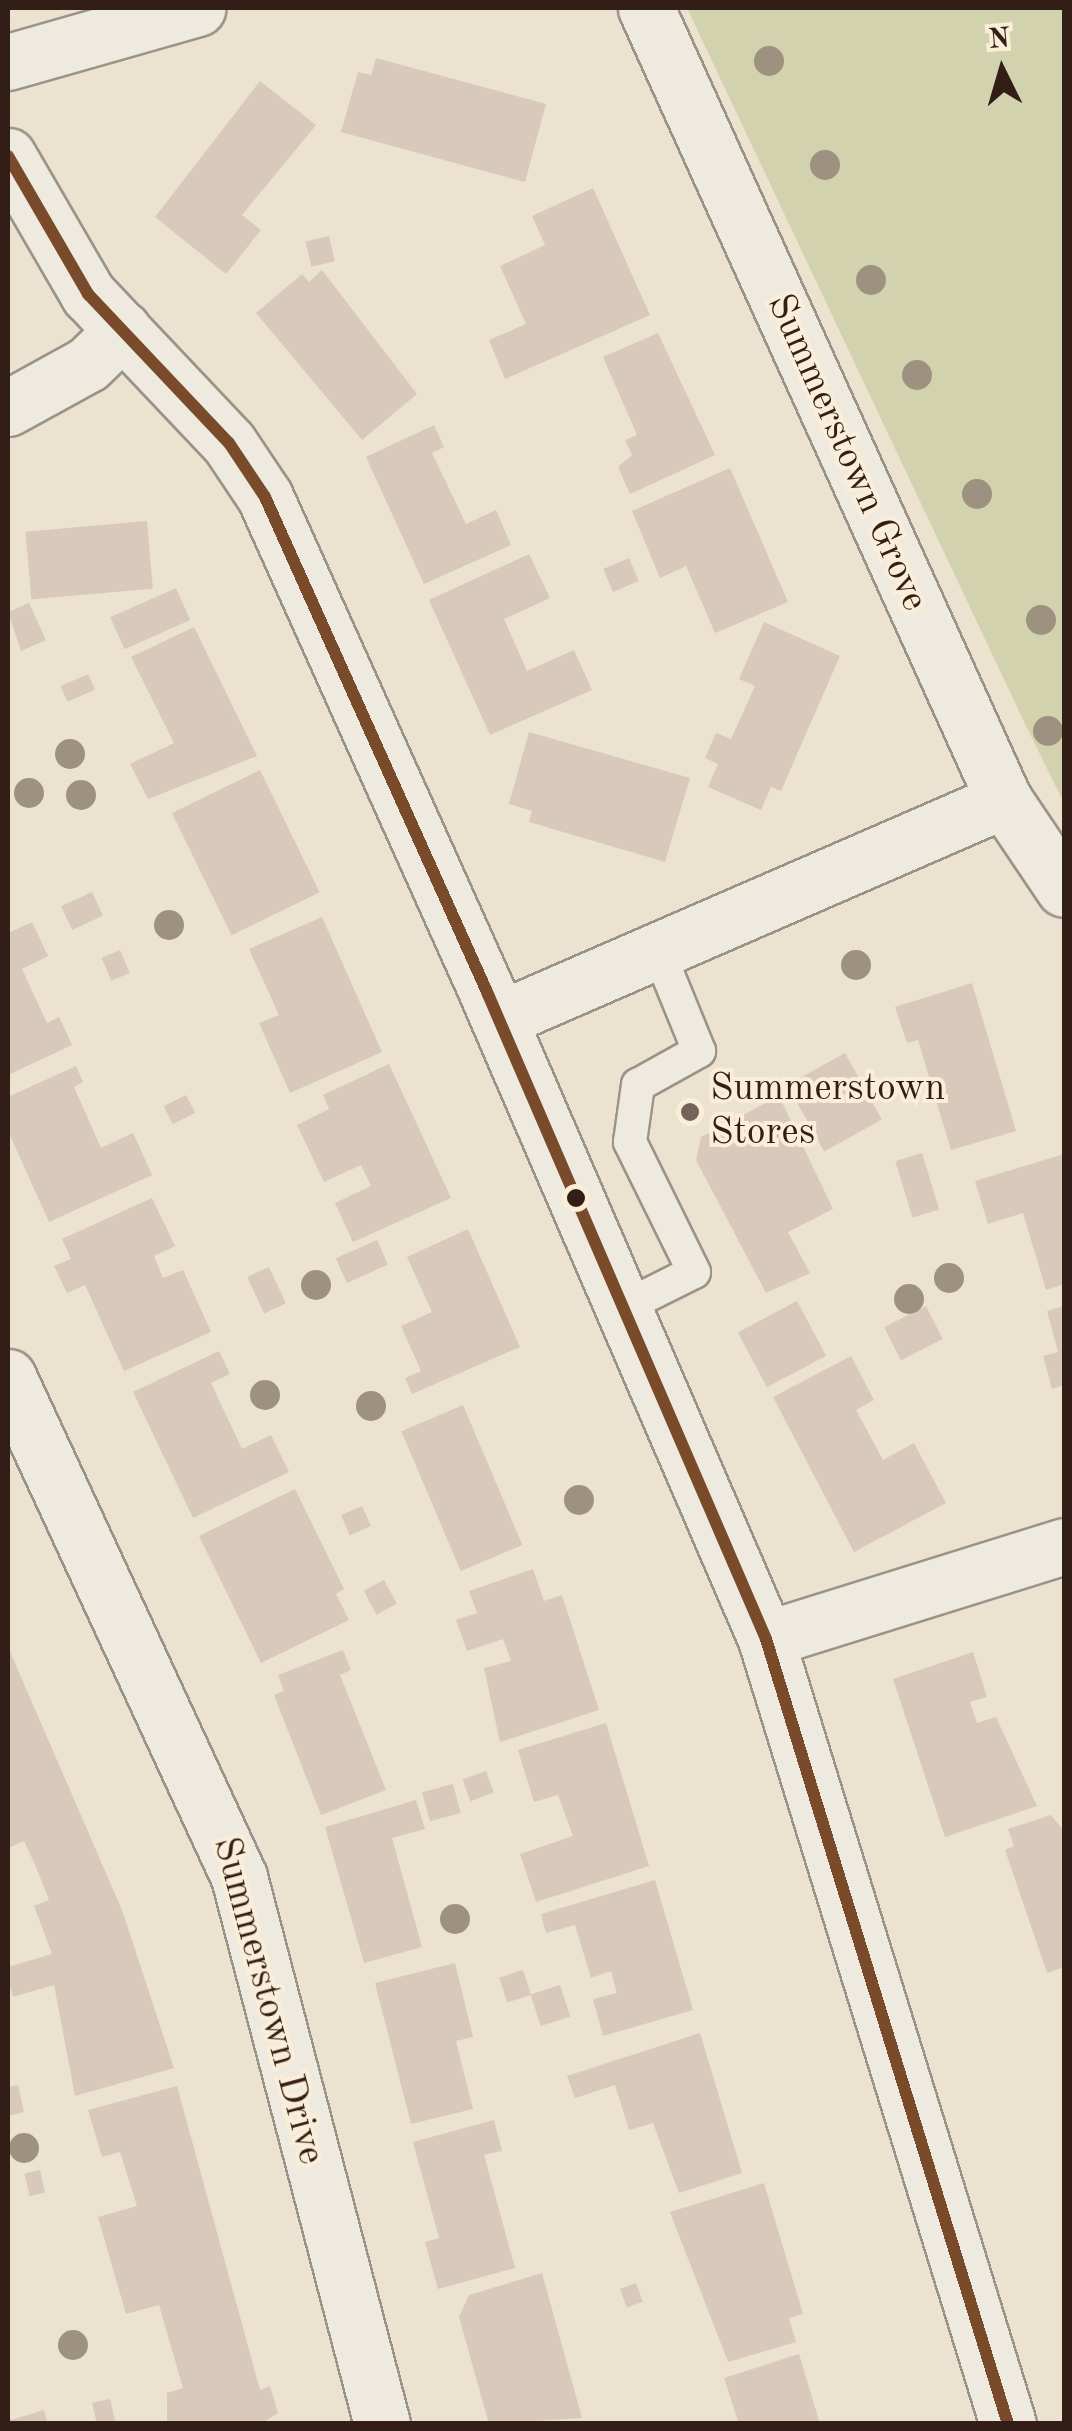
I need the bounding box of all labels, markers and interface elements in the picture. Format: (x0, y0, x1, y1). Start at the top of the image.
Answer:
north arrow (952, 20, 1052, 120)
text: N (988, 25, 1011, 55)
street label: Summerstown Grove (756, 288, 936, 618)
place label: Summerstown Stores (710, 1067, 945, 1156)
marker: Summerstown Stores (679, 1101, 701, 1123)
unlabelled marker (566, 1188, 586, 1208)
street label: Summerstown Drive (201, 1832, 333, 2170)

